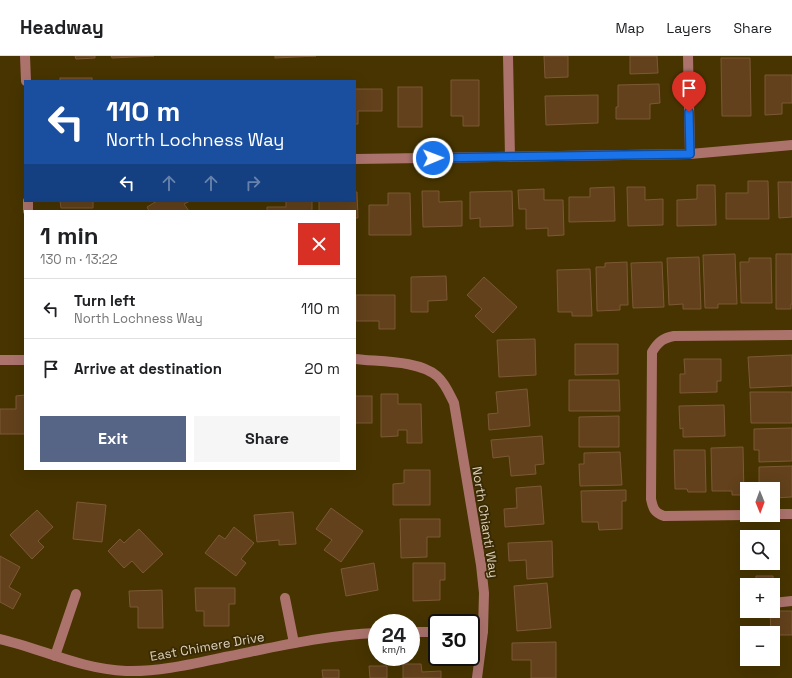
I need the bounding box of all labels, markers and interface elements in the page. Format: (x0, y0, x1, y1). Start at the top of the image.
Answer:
text: Headway (20, 15, 104, 40)
text: Map (615, 19, 645, 37)
text: Layers (667, 19, 711, 37)
text: Share (733, 19, 772, 37)
pin (672, 71, 706, 112)
icon: arrive (678, 77, 700, 99)
text: 110 m (106, 93, 180, 129)
icon: left (40, 96, 92, 148)
text: North Lochness Way (106, 128, 284, 151)
position arrow (412, 137, 454, 179)
icon: left (116, 172, 138, 194)
icon: ahead (158, 172, 180, 194)
icon: ahead (200, 172, 222, 194)
icon: right (242, 172, 264, 194)
text: 1 min (40, 220, 99, 251)
button: close (298, 223, 340, 265)
text: 130 m · 13:22 (40, 251, 118, 268)
text: Turn left (74, 291, 136, 310)
icon: left (40, 298, 62, 320)
text: 110 m (301, 299, 340, 318)
text: North Lochness Way (74, 310, 203, 327)
icon: arrive (40, 358, 62, 380)
text: Arrive at destination (74, 359, 222, 378)
text: 20 m (305, 359, 340, 378)
button: Exit (40, 416, 186, 462)
button: Share (194, 416, 340, 462)
street label: North Chianti Way (468, 465, 503, 579)
north arrow (740, 482, 780, 522)
map controls (740, 482, 780, 666)
button: search (740, 530, 780, 570)
button: + (740, 578, 780, 618)
speed limit sign: 30 (428, 614, 480, 666)
text: 24 (382, 622, 406, 648)
button: − (740, 626, 780, 666)
street label: East Chimere Drive (148, 628, 266, 665)
text: km/h (382, 643, 406, 656)

